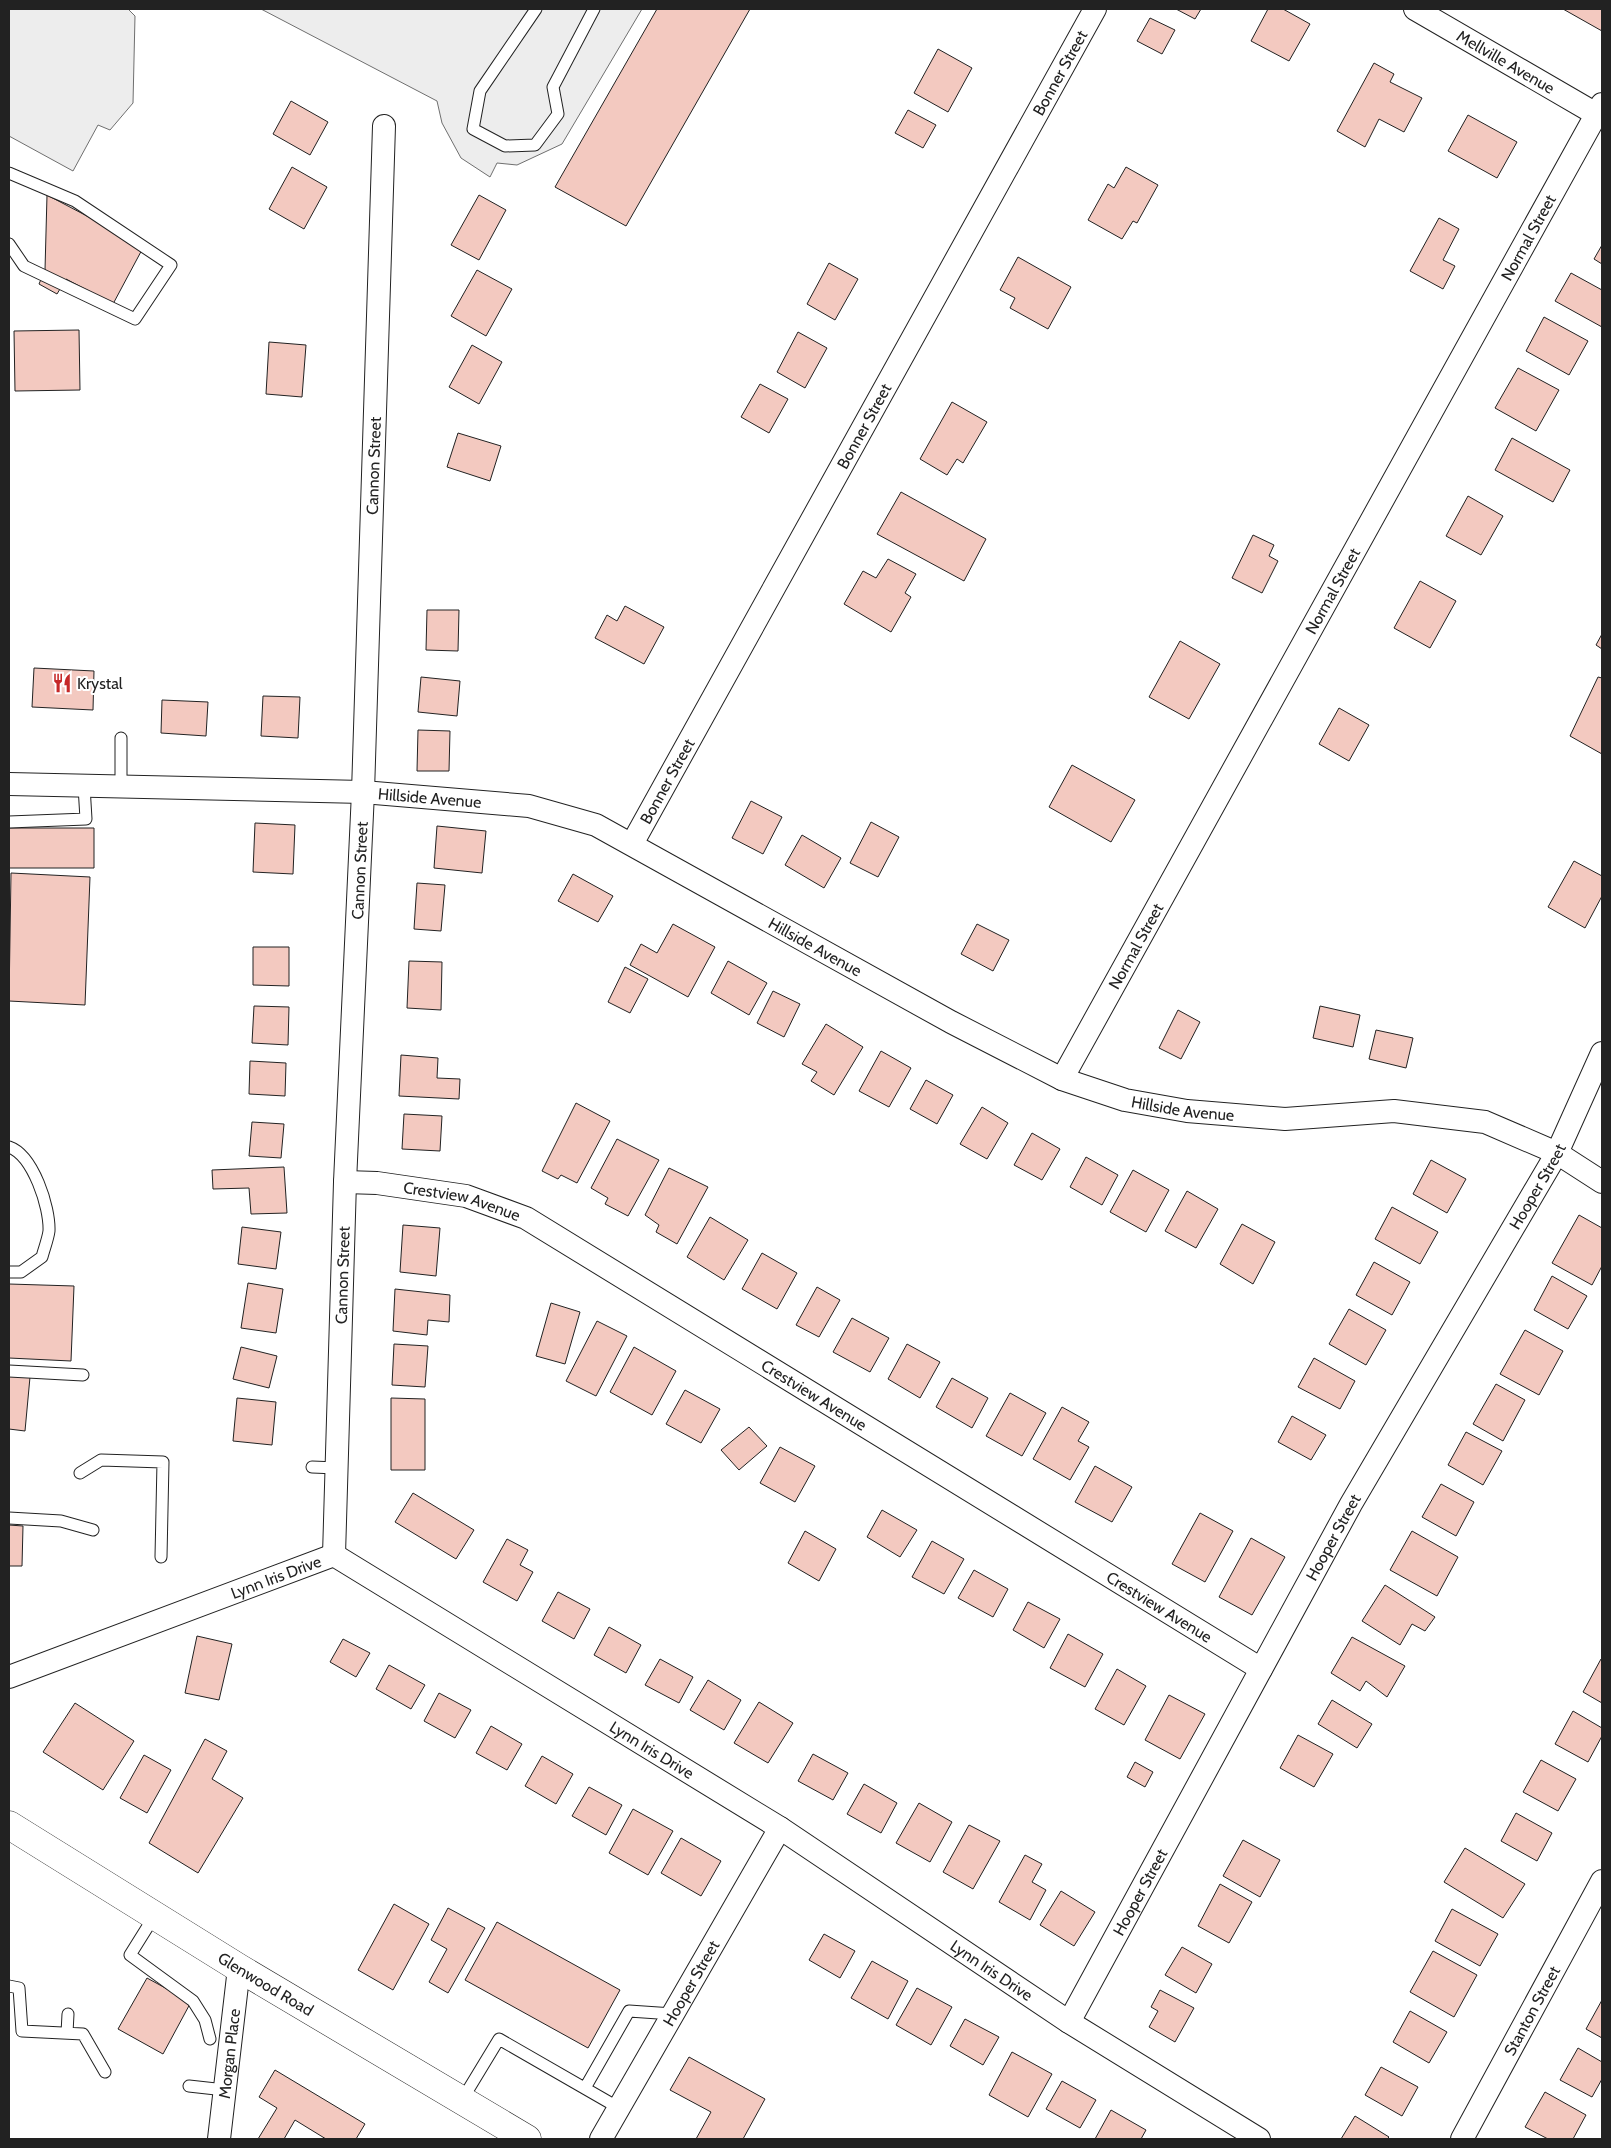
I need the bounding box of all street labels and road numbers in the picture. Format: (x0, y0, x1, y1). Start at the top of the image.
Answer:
street label: Mellville Avenue (1453, 26, 1558, 98)
street label: Bonner Street (1029, 27, 1092, 119)
street label: Normal Street (1497, 191, 1560, 284)
street label: Bonner Street (833, 380, 896, 472)
street label: Cannon Street (363, 416, 385, 515)
street label: Normal Street (1301, 544, 1364, 637)
street label: Bonner Street (636, 735, 699, 827)
street label: Hillside Avenue (377, 784, 482, 812)
street label: Cannon Street (348, 821, 372, 920)
street label: Normal Street (1105, 899, 1168, 993)
street label: Hillside Avenue (765, 914, 865, 981)
street label: Hillside Avenue (1130, 1092, 1235, 1125)
street label: Hooper Street (1505, 1140, 1570, 1233)
street label: Crestview Avenue (402, 1178, 523, 1225)
street label: Cannon Street (332, 1225, 354, 1324)
street label: Crestview Avenue (758, 1356, 870, 1435)
street label: Hooper Street (1302, 1490, 1365, 1584)
street label: Lynn Iris Drive (228, 1552, 324, 1603)
street label: Crestview Avenue (1103, 1568, 1215, 1647)
street label: Lynn Iris Drive (606, 1717, 697, 1783)
street label: Hooper Street (1109, 1845, 1172, 1939)
street label: Lynn Iris Drive (947, 1936, 1036, 2005)
street label: Hooper Street (659, 1937, 724, 2029)
street label: Glenwood Road (214, 1948, 317, 2020)
street label: Stanton Street (1500, 1962, 1564, 2059)
street label: Morgan Place (215, 2007, 244, 2100)

